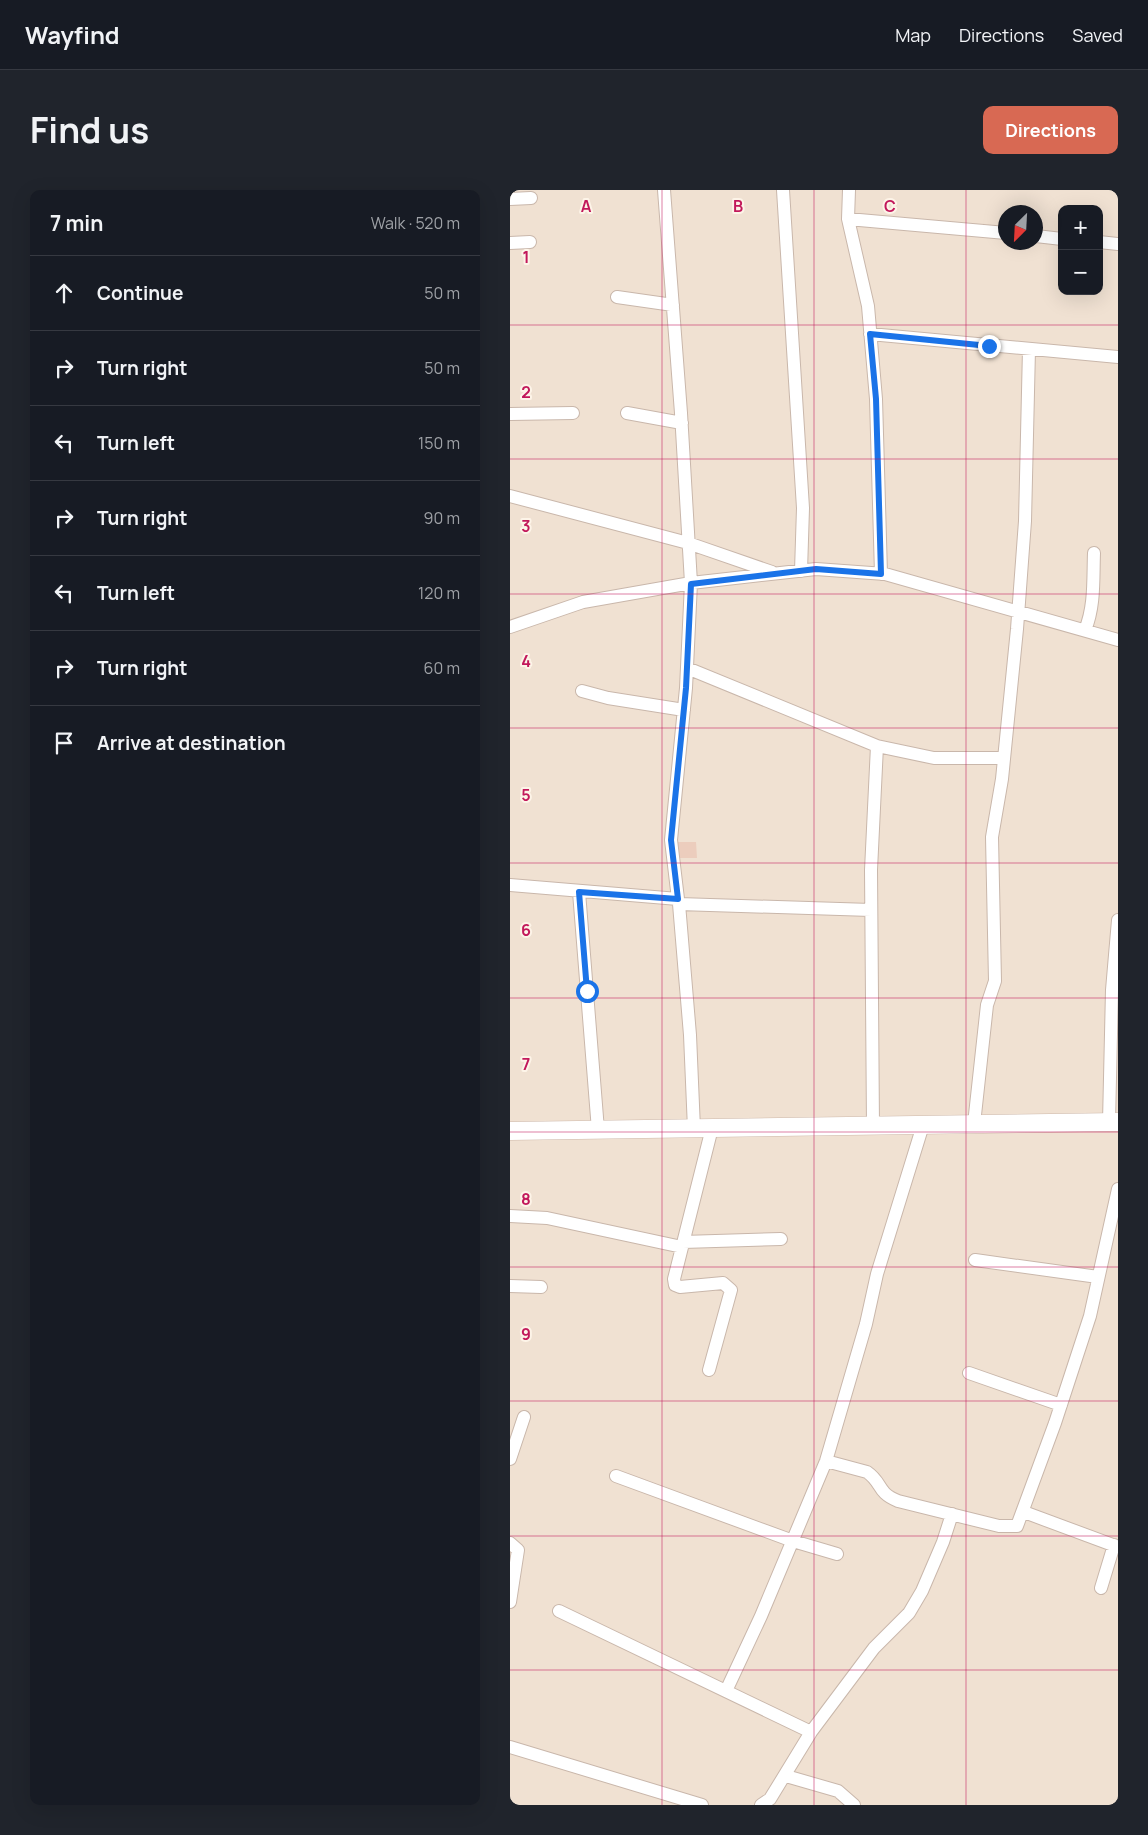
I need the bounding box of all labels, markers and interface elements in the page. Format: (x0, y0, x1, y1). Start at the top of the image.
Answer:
text: Wayfind (25, 18, 120, 51)
text: Map (895, 23, 931, 47)
text: Directions (959, 23, 1044, 47)
text: Saved (1072, 23, 1123, 47)
text: Find us (30, 106, 149, 154)
button: Directions (983, 106, 1118, 154)
text: A (581, 195, 592, 217)
text: B (733, 195, 743, 217)
text: C (884, 195, 896, 217)
north arrow (998, 205, 1043, 250)
map controls (1058, 205, 1103, 295)
button: + (1058, 205, 1103, 250)
text: 7 min (50, 209, 103, 237)
text: Walk · 520 m (371, 212, 460, 234)
text: 1 (522, 246, 530, 268)
button: − (1058, 250, 1103, 295)
icon: ahead (50, 279, 78, 307)
text: Continue (97, 280, 183, 306)
text: 50 m (424, 282, 460, 304)
route end (978, 335, 1001, 358)
icon: right (50, 354, 78, 382)
text: Turn right (97, 355, 187, 381)
text: 50 m (424, 357, 460, 379)
text: 2 (521, 381, 531, 403)
icon: left (50, 429, 78, 457)
text: Turn left (97, 430, 175, 456)
text: 150 m (418, 432, 460, 454)
icon: right (50, 504, 78, 532)
text: Turn right (97, 505, 187, 531)
text: 90 m (424, 507, 460, 529)
text: 3 (521, 515, 531, 537)
icon: left (50, 579, 78, 607)
text: Turn left (97, 580, 175, 606)
text: 120 m (418, 582, 460, 604)
text: 4 (521, 650, 531, 672)
icon: right (50, 654, 78, 682)
text: Turn right (97, 655, 187, 681)
text: 60 m (424, 657, 460, 679)
icon: arrive (50, 729, 78, 757)
text: Arrive at destination (97, 730, 286, 756)
text: 5 (521, 784, 531, 806)
text: 6 (521, 919, 531, 941)
route start (576, 980, 599, 1003)
text: 7 (522, 1053, 530, 1075)
text: 8 (521, 1188, 531, 1210)
text: 9 (521, 1323, 531, 1345)

